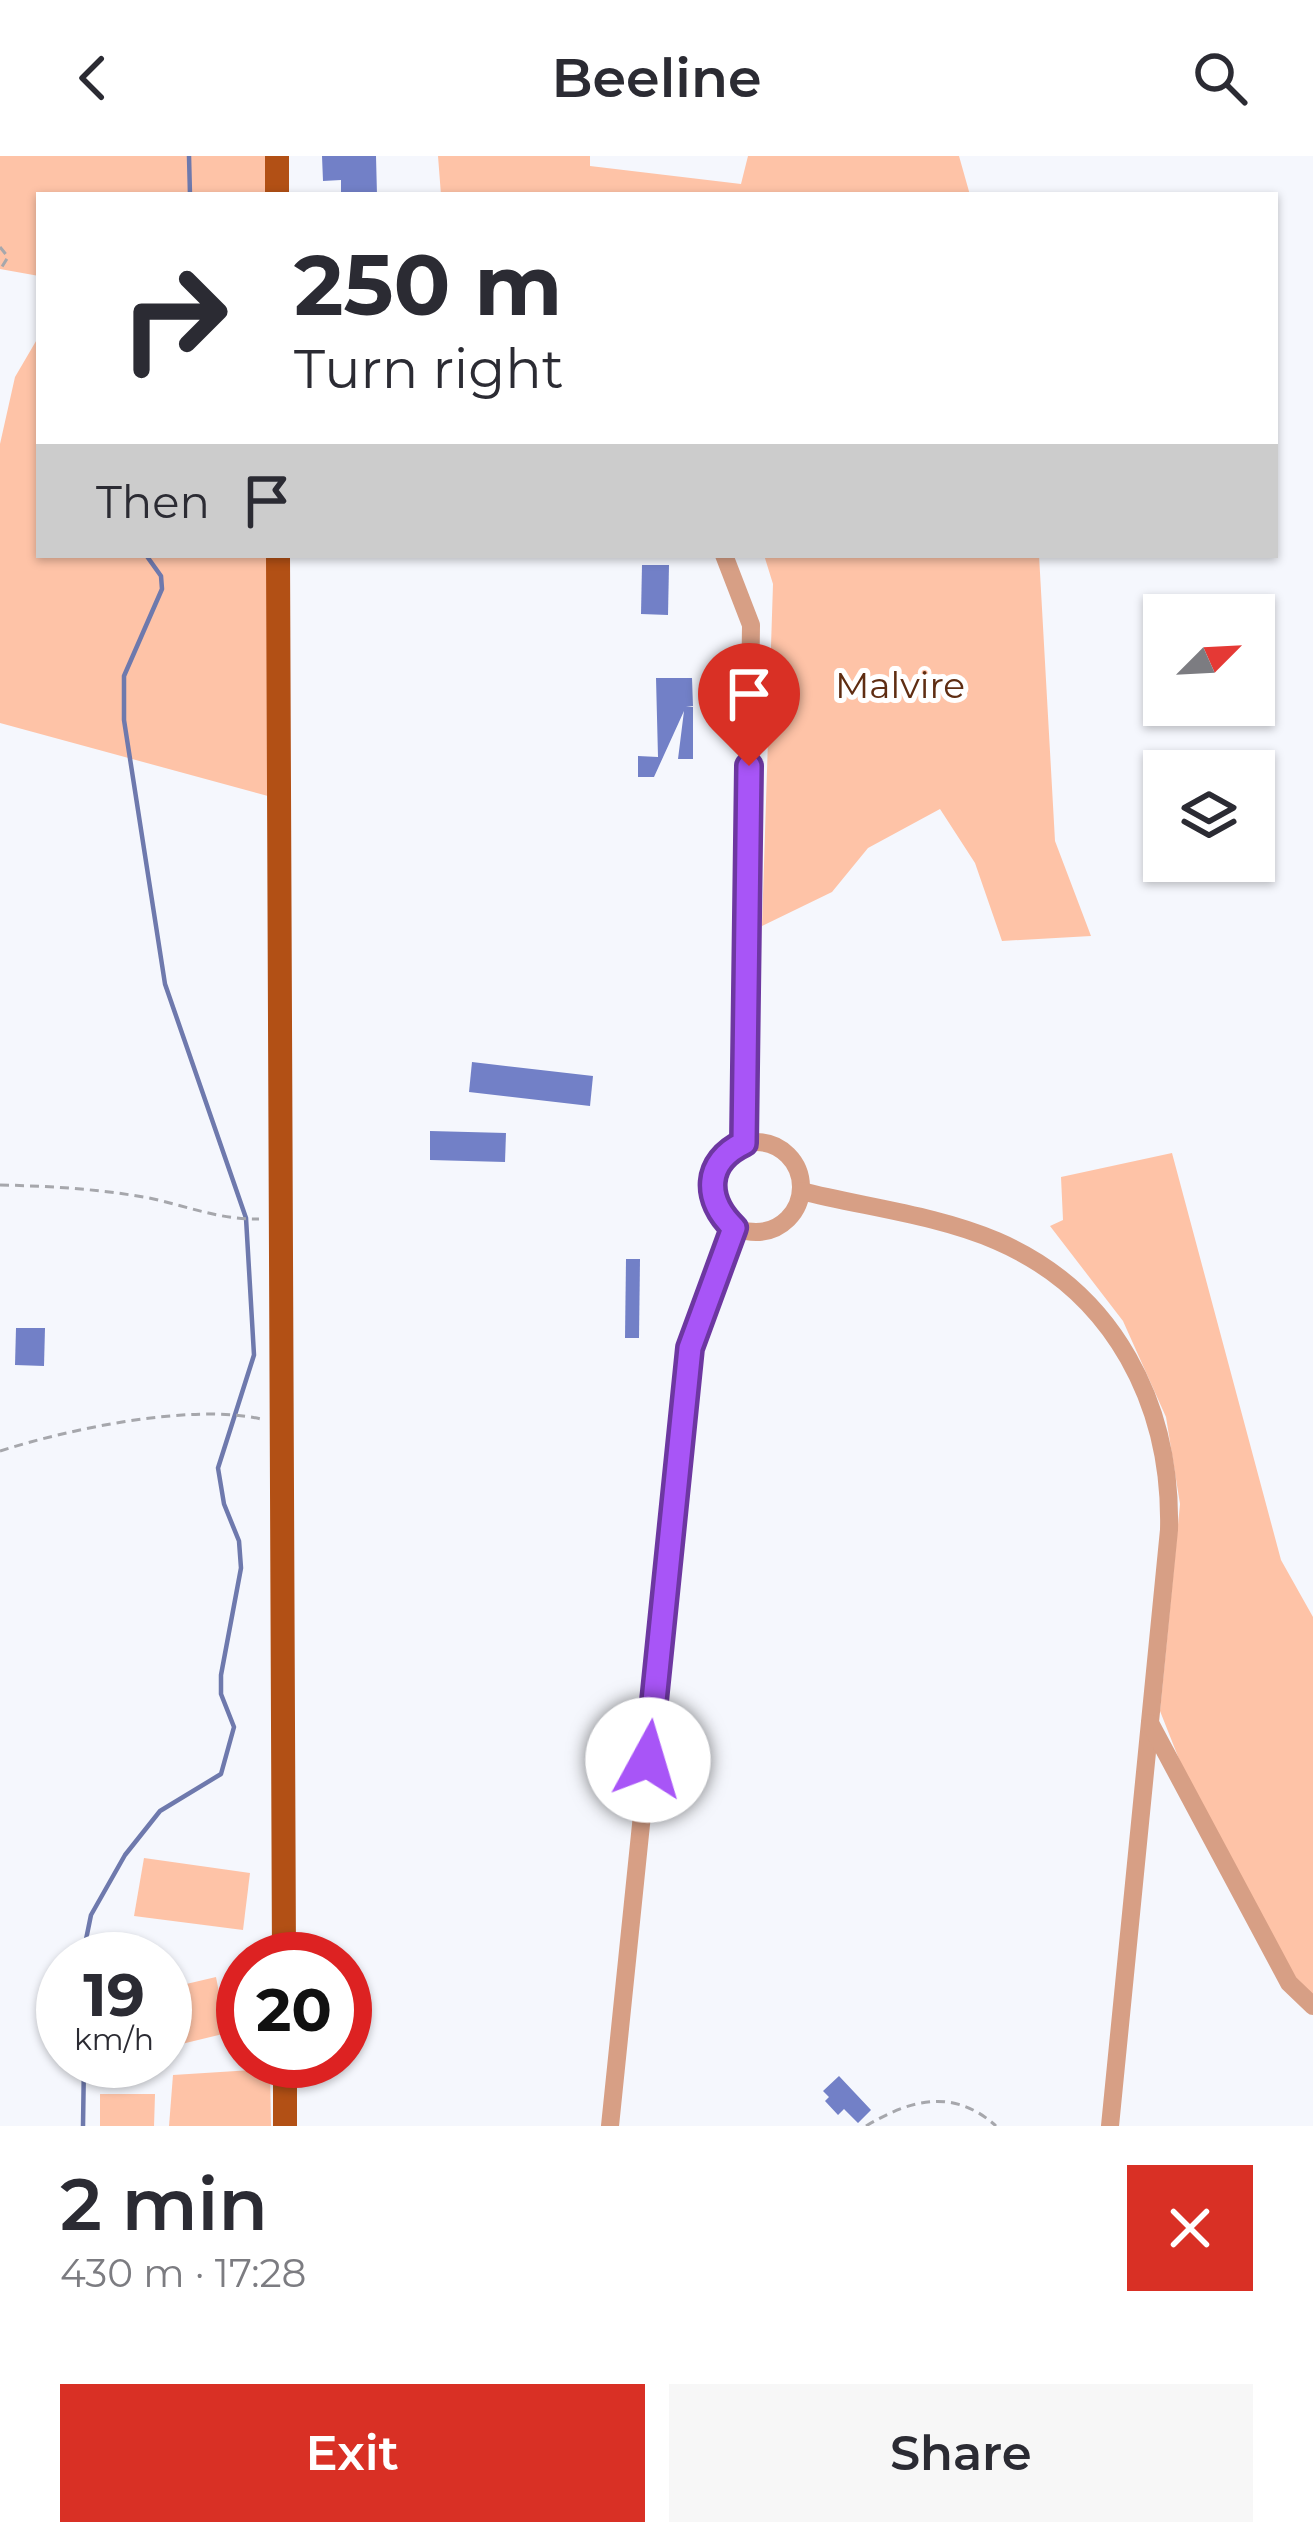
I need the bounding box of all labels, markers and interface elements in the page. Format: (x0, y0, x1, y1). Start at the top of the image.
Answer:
icon: back (60, 45, 126, 111)
text: Beeline (551, 45, 762, 111)
icon: search (1187, 45, 1253, 111)
text: 250 m (294, 234, 562, 336)
icon: right (96, 240, 252, 396)
text: Turn right (294, 336, 564, 402)
icon: arrive (234, 468, 300, 534)
text: Then (96, 474, 210, 529)
north arrow (1143, 594, 1275, 726)
map controls (1143, 594, 1275, 882)
pin (698, 643, 800, 766)
icon: arrive (716, 661, 782, 727)
park label: Malvire (835, 663, 965, 707)
button: layers (1143, 750, 1275, 882)
position arrow (585, 1697, 711, 1823)
speed limit sign: 20 (216, 1932, 372, 2088)
text: 19 (83, 1958, 145, 2031)
text: km/h (74, 2021, 154, 2058)
text: 2 min (60, 2160, 268, 2248)
button: close (1127, 2165, 1253, 2291)
text: 430 m · 17:28 (60, 2249, 306, 2297)
button: Exit (60, 2384, 645, 2522)
button: Share (669, 2384, 1253, 2522)

